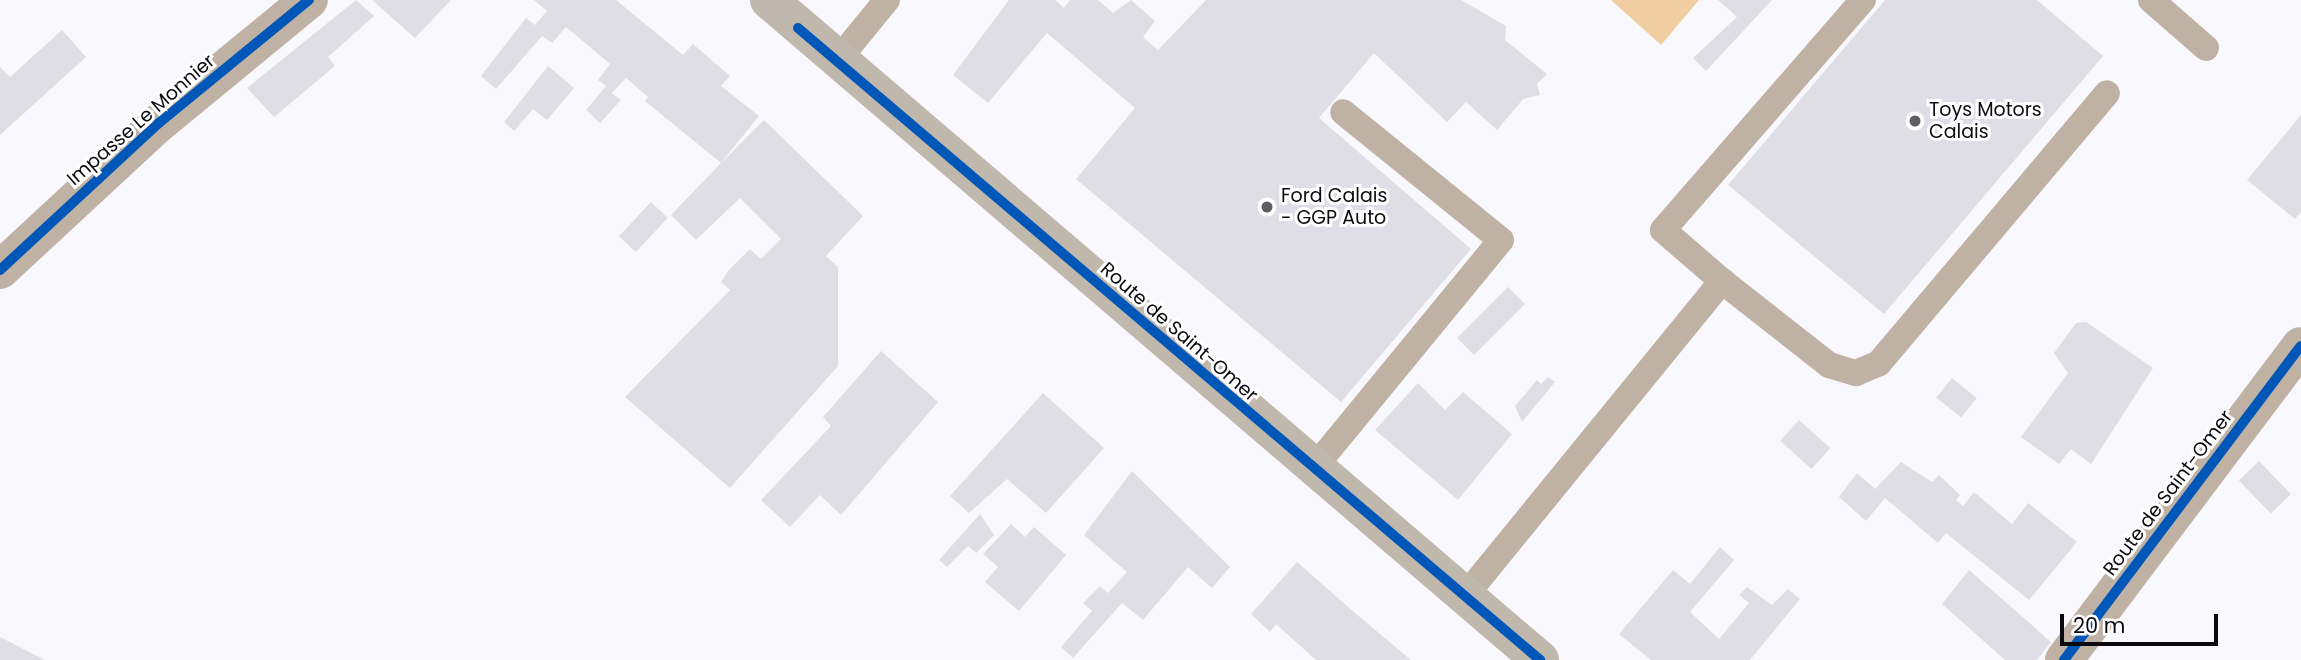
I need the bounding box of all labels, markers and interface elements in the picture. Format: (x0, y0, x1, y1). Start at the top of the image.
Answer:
street label: Impasse Le Monnier (63, 50, 219, 190)
place label: Toys Motors Calais (1929, 99, 2042, 143)
marker: Toys Motors Calais (1907, 113, 1923, 129)
place label: Ford Calais - GGP Auto (1281, 185, 1387, 229)
marker: Ford Calais - GGP Auto (1259, 199, 1275, 215)
street label: Route de Saint-Omer (1096, 257, 1262, 407)
street label: Route de Saint-Omer (2098, 406, 2238, 580)
scale bar (2063, 600, 2220, 644)
text: 20 m (2073, 611, 2126, 640)

